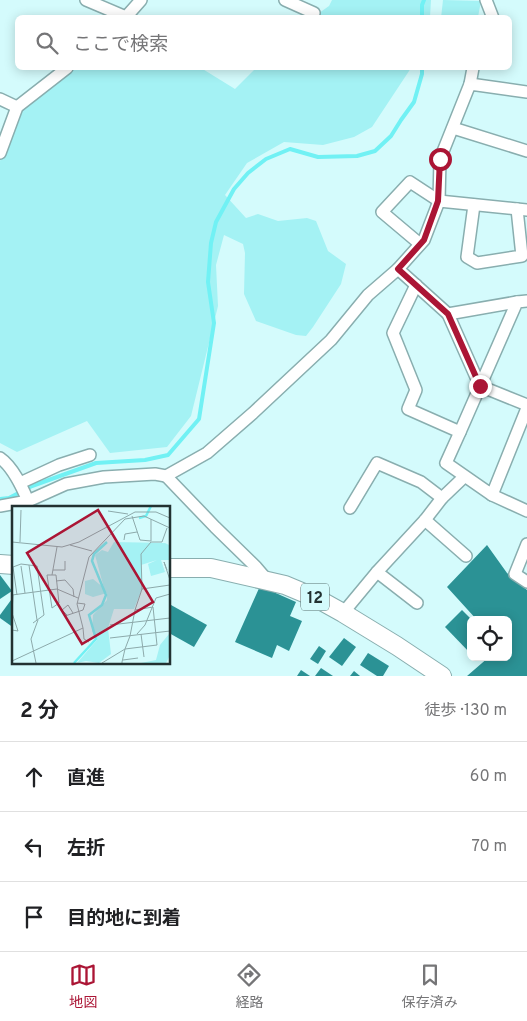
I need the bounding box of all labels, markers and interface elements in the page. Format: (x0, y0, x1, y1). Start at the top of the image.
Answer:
search box (15, 15, 512, 70)
icon: search (33, 29, 61, 57)
text: ここで検索 (73, 33, 168, 57)
route start (429, 148, 452, 171)
route end (469, 375, 492, 398)
inset map (12, 506, 170, 664)
road number: 12 (301, 584, 329, 610)
map controls (467, 616, 512, 661)
button: locate (467, 616, 512, 661)
text: 2 分 (20, 698, 59, 725)
text: 徒歩 · 130 m (424, 701, 507, 721)
icon: ahead (20, 763, 48, 791)
text: 直進 (67, 767, 105, 791)
text: 60 m (470, 767, 507, 787)
icon: left (20, 833, 48, 861)
text: 左折 (67, 837, 105, 861)
text: 70 m (472, 837, 507, 857)
icon: arrive (20, 903, 48, 931)
text: 目的地に到着 (67, 907, 181, 931)
tab: 地図 (69, 961, 97, 1012)
tab: 経路 (235, 961, 263, 1012)
tab: 保存済み (402, 961, 458, 1012)

